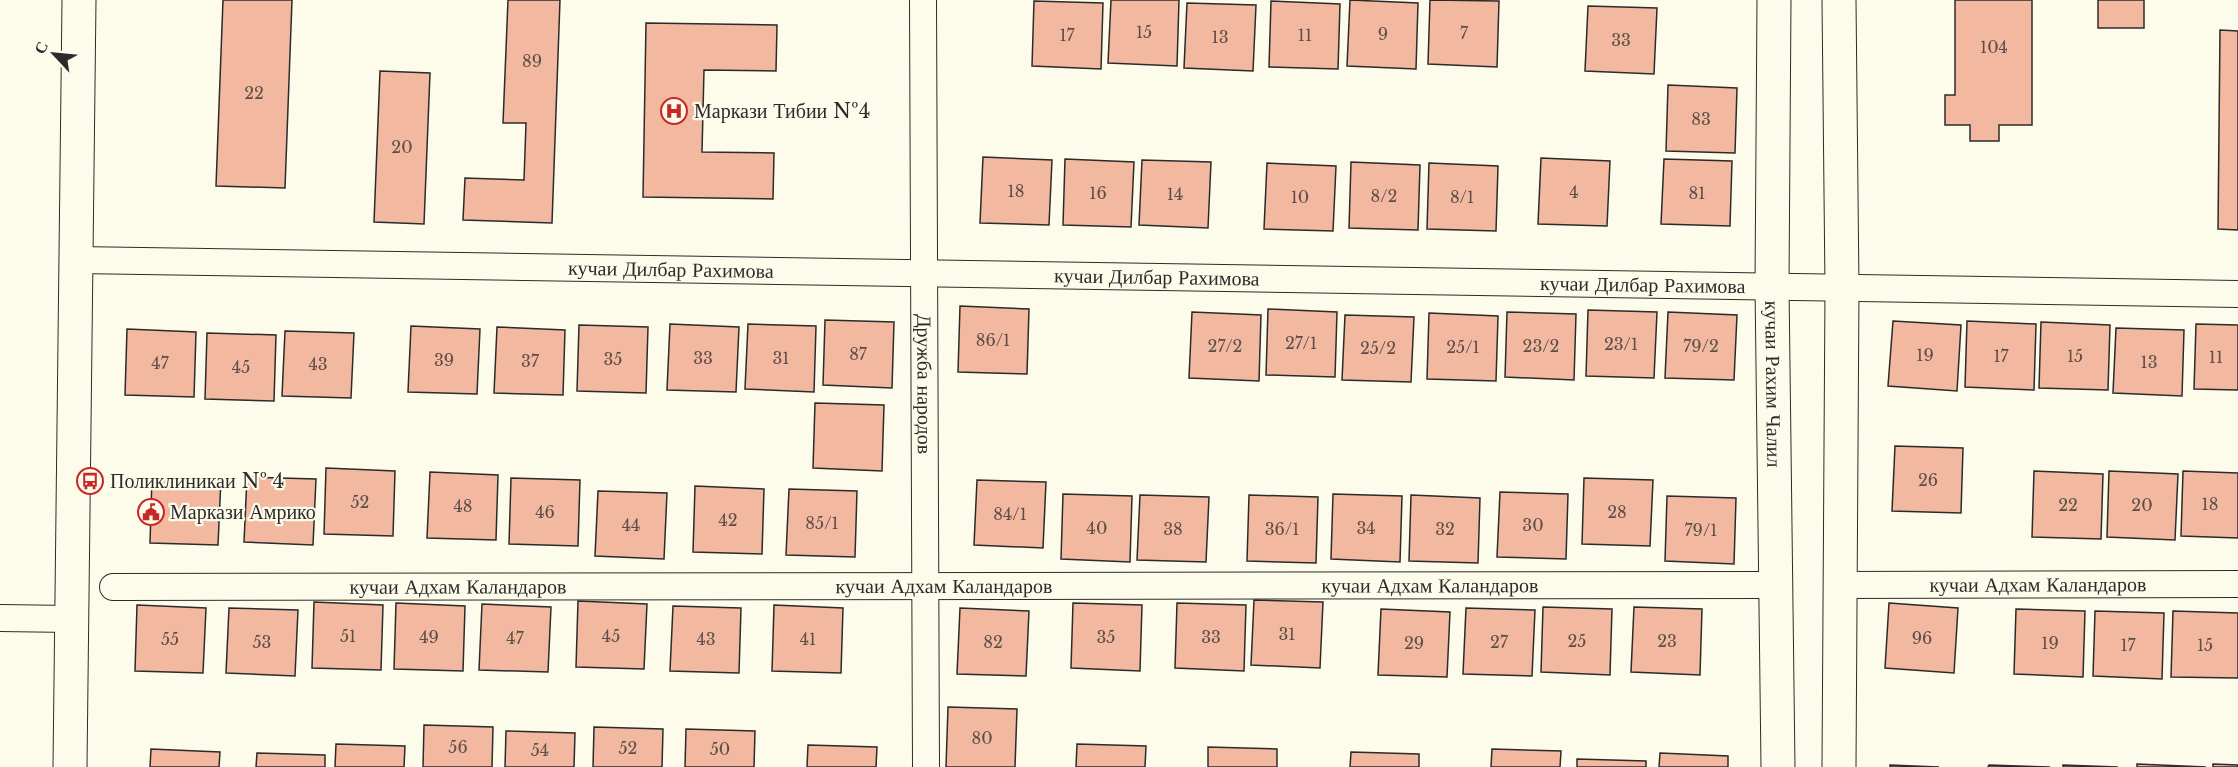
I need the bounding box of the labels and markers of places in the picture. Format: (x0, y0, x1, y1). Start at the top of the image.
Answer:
hospital icon: Маркази Тибии №4 (659, 96, 689, 126)
place label: Маркази Тибии №4 (694, 99, 870, 123)
bus stop icon: Поликлиникаи № 4 (75, 466, 105, 496)
place label: Поликлиникаи № 4 (110, 469, 285, 493)
public building icon: Маркази Амрико (136, 497, 166, 527)
place label: Маркази Амрико (170, 500, 316, 524)

